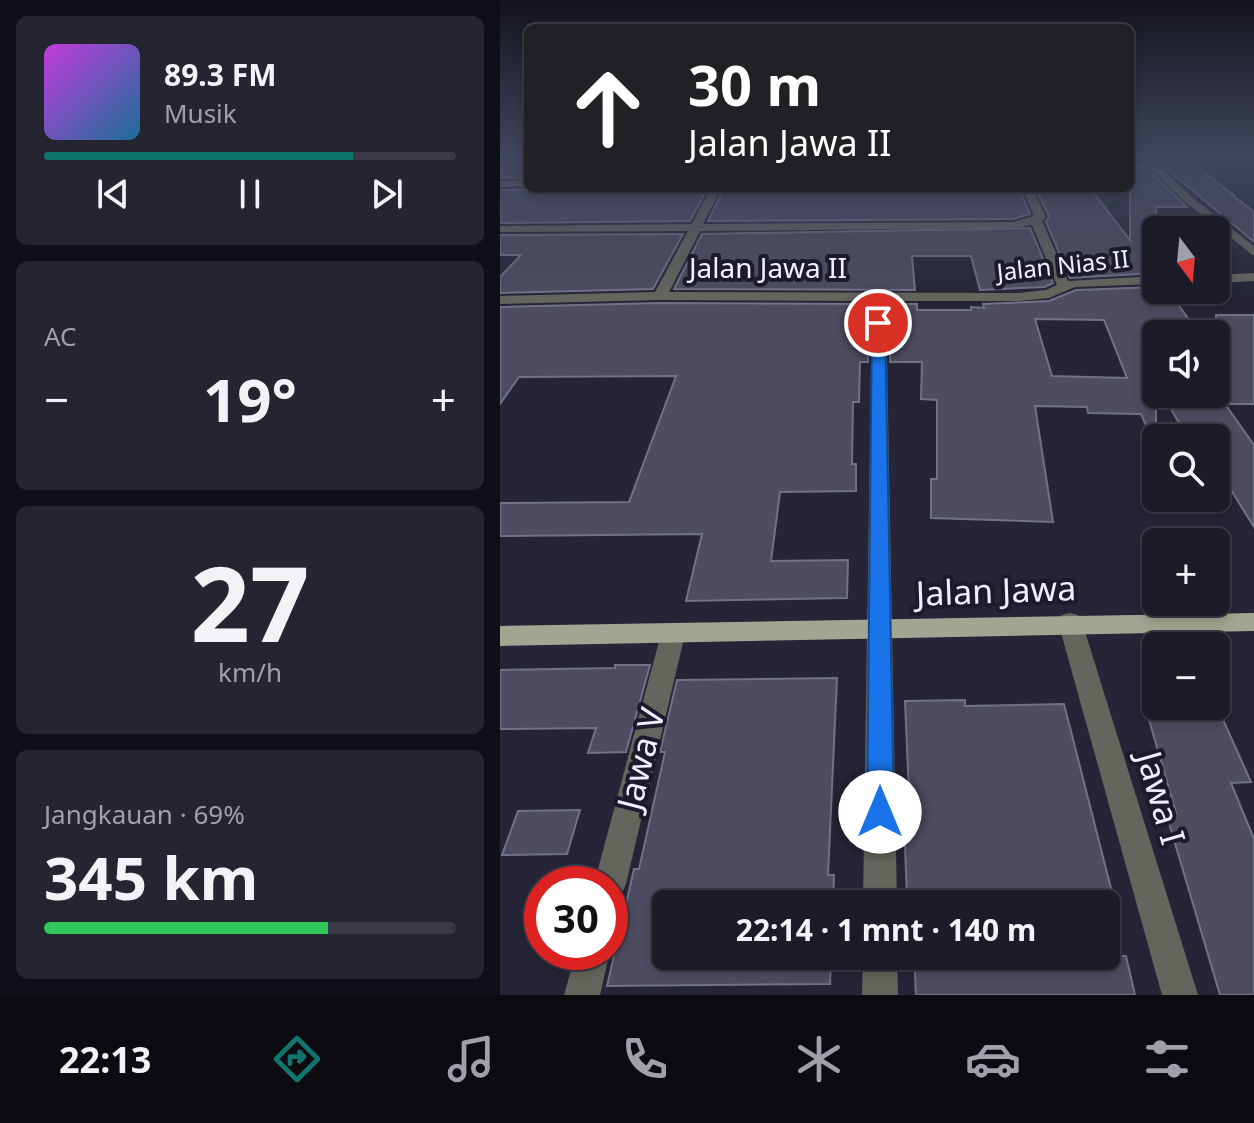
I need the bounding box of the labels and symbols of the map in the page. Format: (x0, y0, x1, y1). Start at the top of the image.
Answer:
north arrow (1142, 216, 1230, 304)
street label: Jalan Nias II (993, 241, 1131, 288)
street label: Jalan Jawa II (686, 248, 847, 286)
pin (844, 289, 912, 357)
street label: Jalan Jawa (912, 564, 1077, 616)
street label: Jawa V (604, 702, 675, 817)
street label: Jawa I (1126, 743, 1197, 849)
position arrow (838, 770, 922, 854)
speed limit sign: 30 (524, 866, 628, 970)

